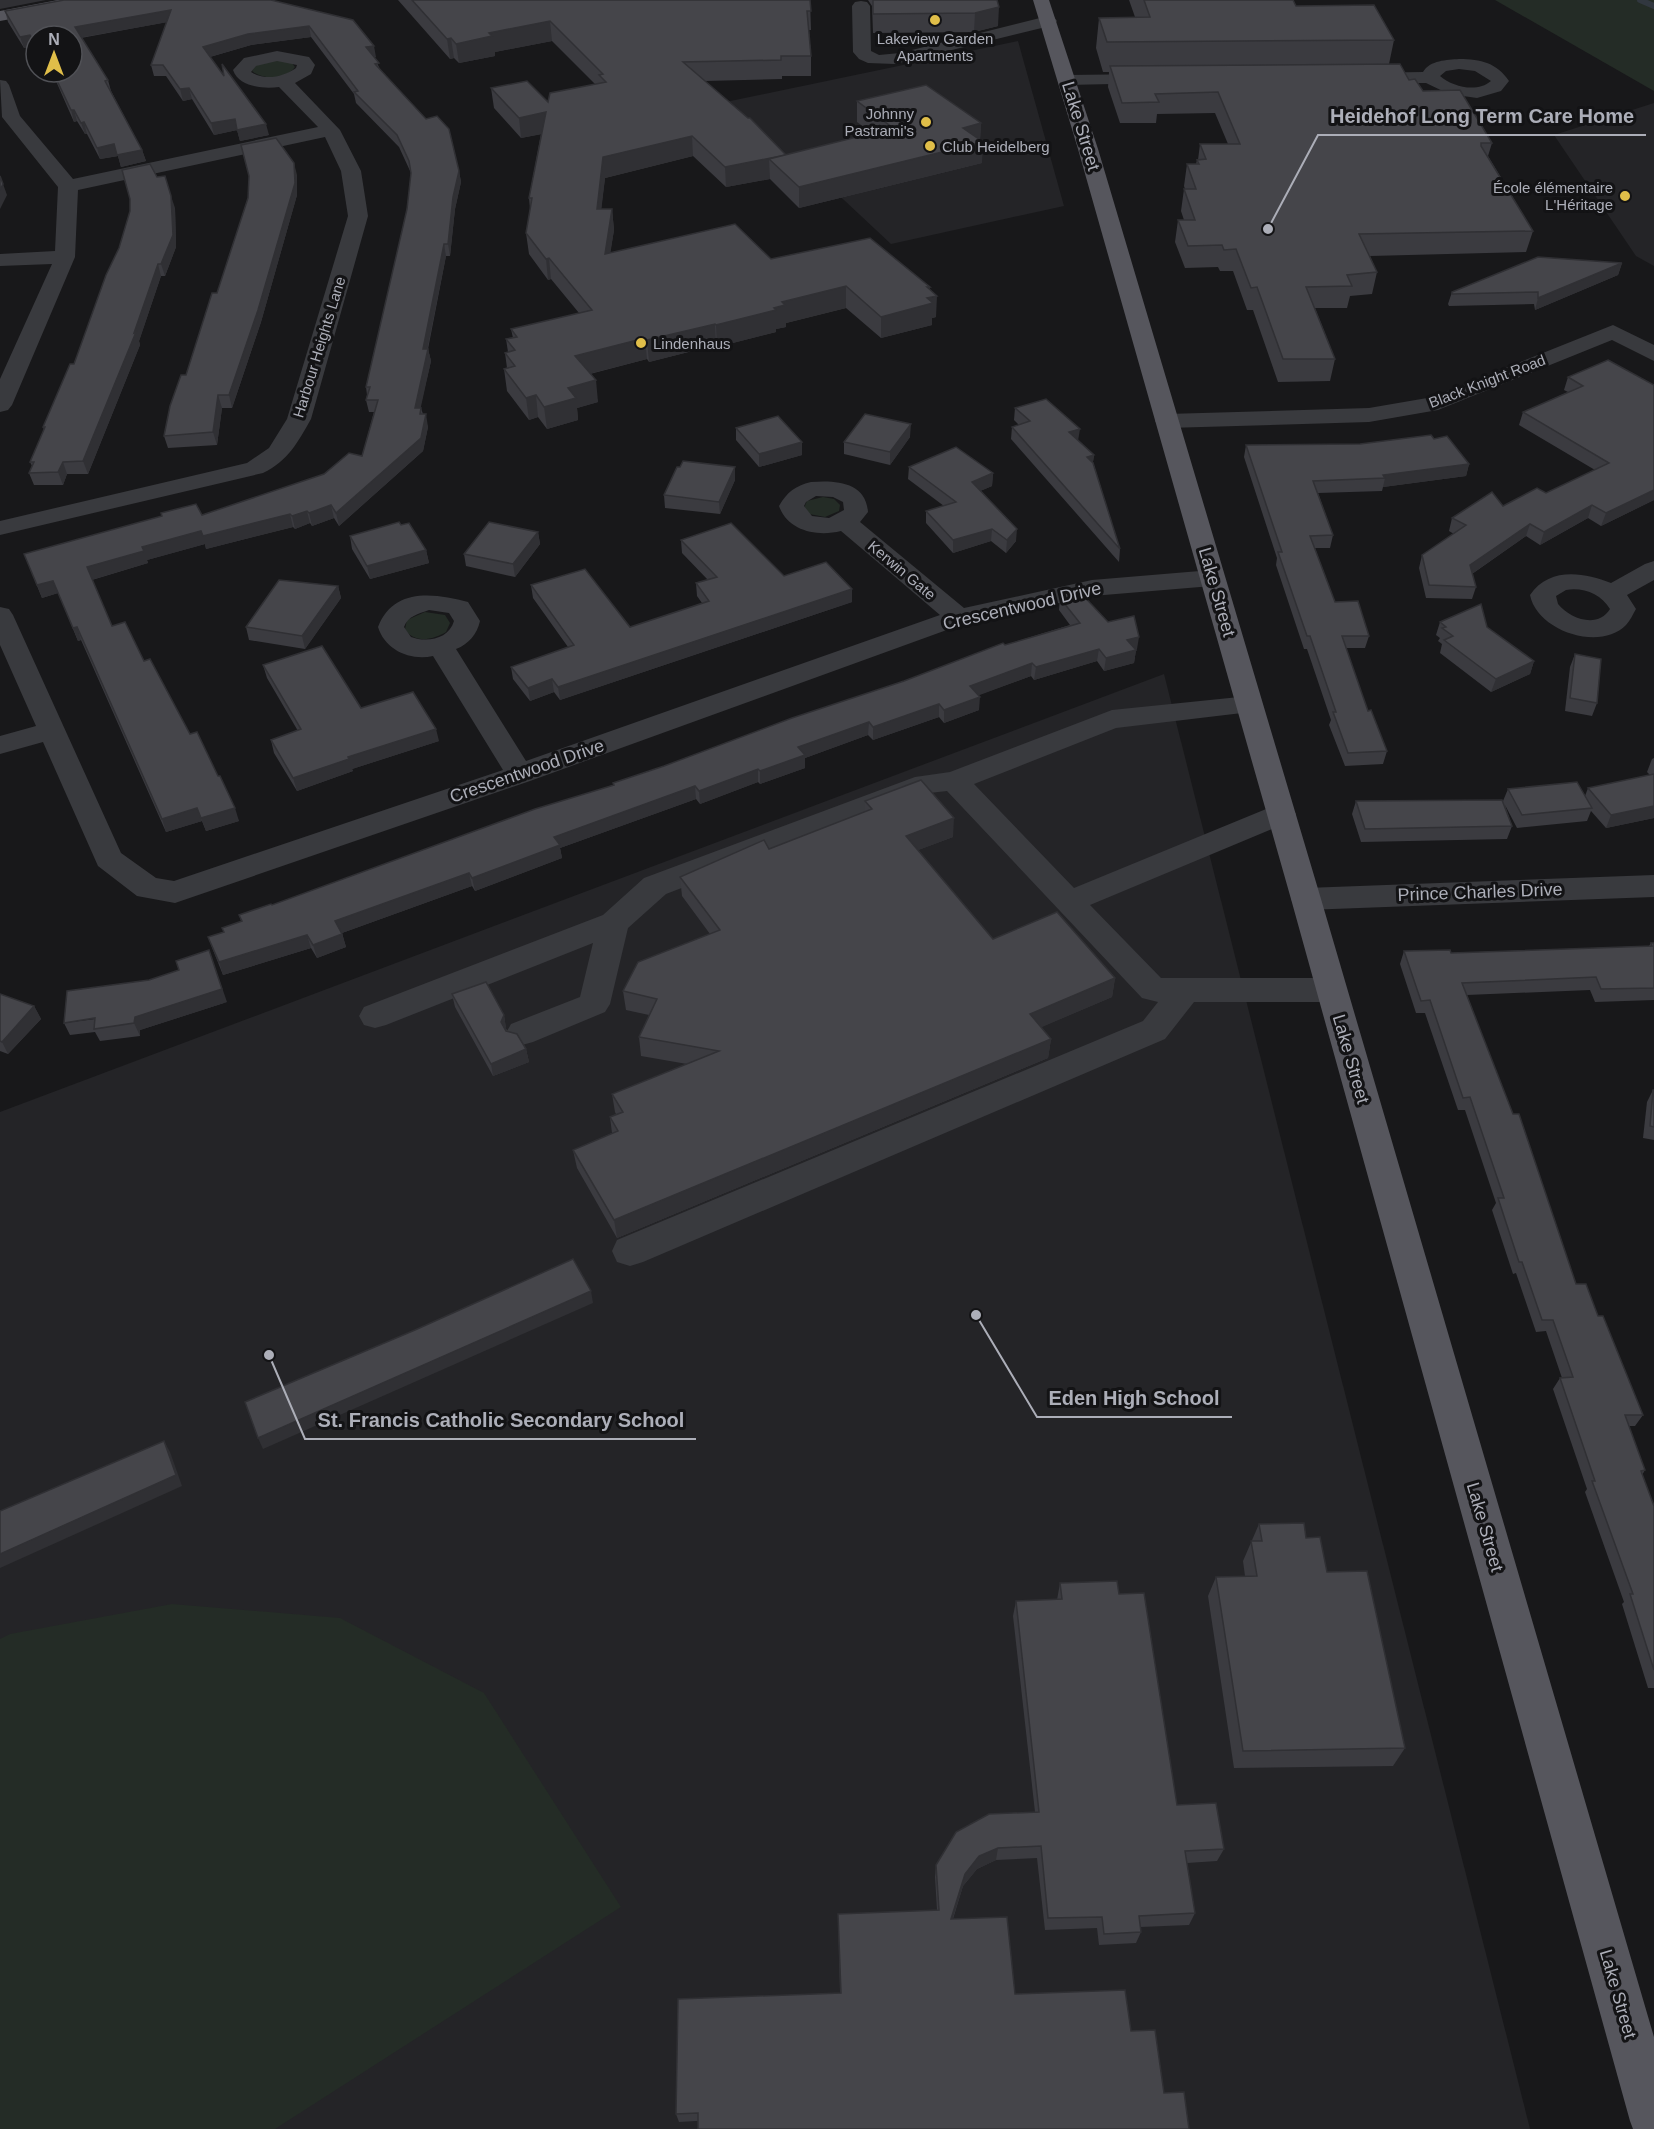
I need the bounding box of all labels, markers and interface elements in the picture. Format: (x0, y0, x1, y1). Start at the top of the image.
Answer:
marker: Lakeview Garden Apartments (928, 13, 942, 27)
north arrow (24, 24, 84, 84)
place label: Lakeview Garden Apartments (877, 30, 993, 64)
text: N (48, 31, 60, 48)
street label: Lake Street (1058, 79, 1104, 173)
callout: Heidehof Long Term Care Home (1318, 97, 1646, 135)
place label: Johnny Pastrami's (844, 105, 914, 139)
text: Heidehof Long Term Care Home (1330, 105, 1634, 127)
marker: Johnny Pastrami's (919, 115, 933, 129)
place label: Club Heidelberg (942, 138, 1050, 155)
marker: Club Heidelberg (923, 139, 937, 153)
place label: École élémentaire L'Héritage (1493, 179, 1613, 213)
marker: École élémentaire L'Héritage (1618, 189, 1632, 203)
street label: Harbour Heights Lane (289, 274, 349, 420)
place label: Lindenhaus (653, 335, 731, 352)
marker: Lindenhaus (634, 336, 648, 350)
street label: Black Knight Road (1426, 351, 1548, 411)
street label: Kerwin Gate (865, 537, 939, 603)
street label: Lake Street (1195, 545, 1239, 639)
street label: Crescentwood Drive (941, 578, 1103, 634)
street label: Crescentwood Drive (447, 735, 607, 807)
street label: Prince Charles Drive (1397, 879, 1563, 905)
street label: Lake Street (1329, 1012, 1373, 1106)
callout: Eden High School (1037, 1379, 1232, 1417)
text: Eden High School (1048, 1387, 1220, 1409)
callout: St. Francis Catholic Secondary School (305, 1401, 696, 1439)
text: St. Francis Catholic Secondary School (318, 1409, 684, 1431)
street label: Lake Street (1463, 1480, 1507, 1574)
street label: Lake Street (1596, 1947, 1640, 2041)

